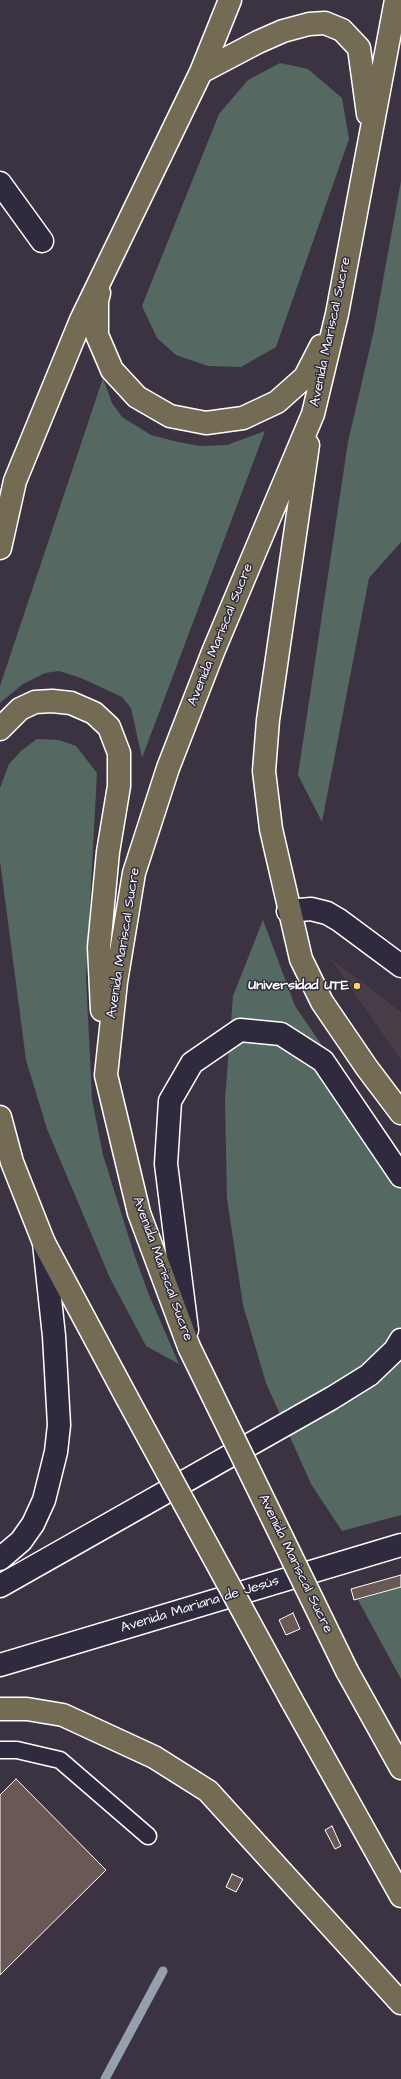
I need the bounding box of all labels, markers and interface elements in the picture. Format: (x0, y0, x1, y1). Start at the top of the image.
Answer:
street label: Avenida Mariscal Sucre (307, 256, 355, 408)
street label: Avenida Mariscal Sucre (185, 561, 257, 709)
street label: Avenida Mariscal Sucre (104, 866, 144, 1020)
place label: Universidad UTE (248, 978, 349, 994)
marker: Universidad UTE (352, 981, 362, 991)
street label: Avenida Mariscal Sucre (128, 1194, 196, 1344)
street label: Avenida Mariscal Sucre (254, 1492, 336, 1636)
street label: Avenida Mariana de Jesús (119, 1573, 281, 1637)

